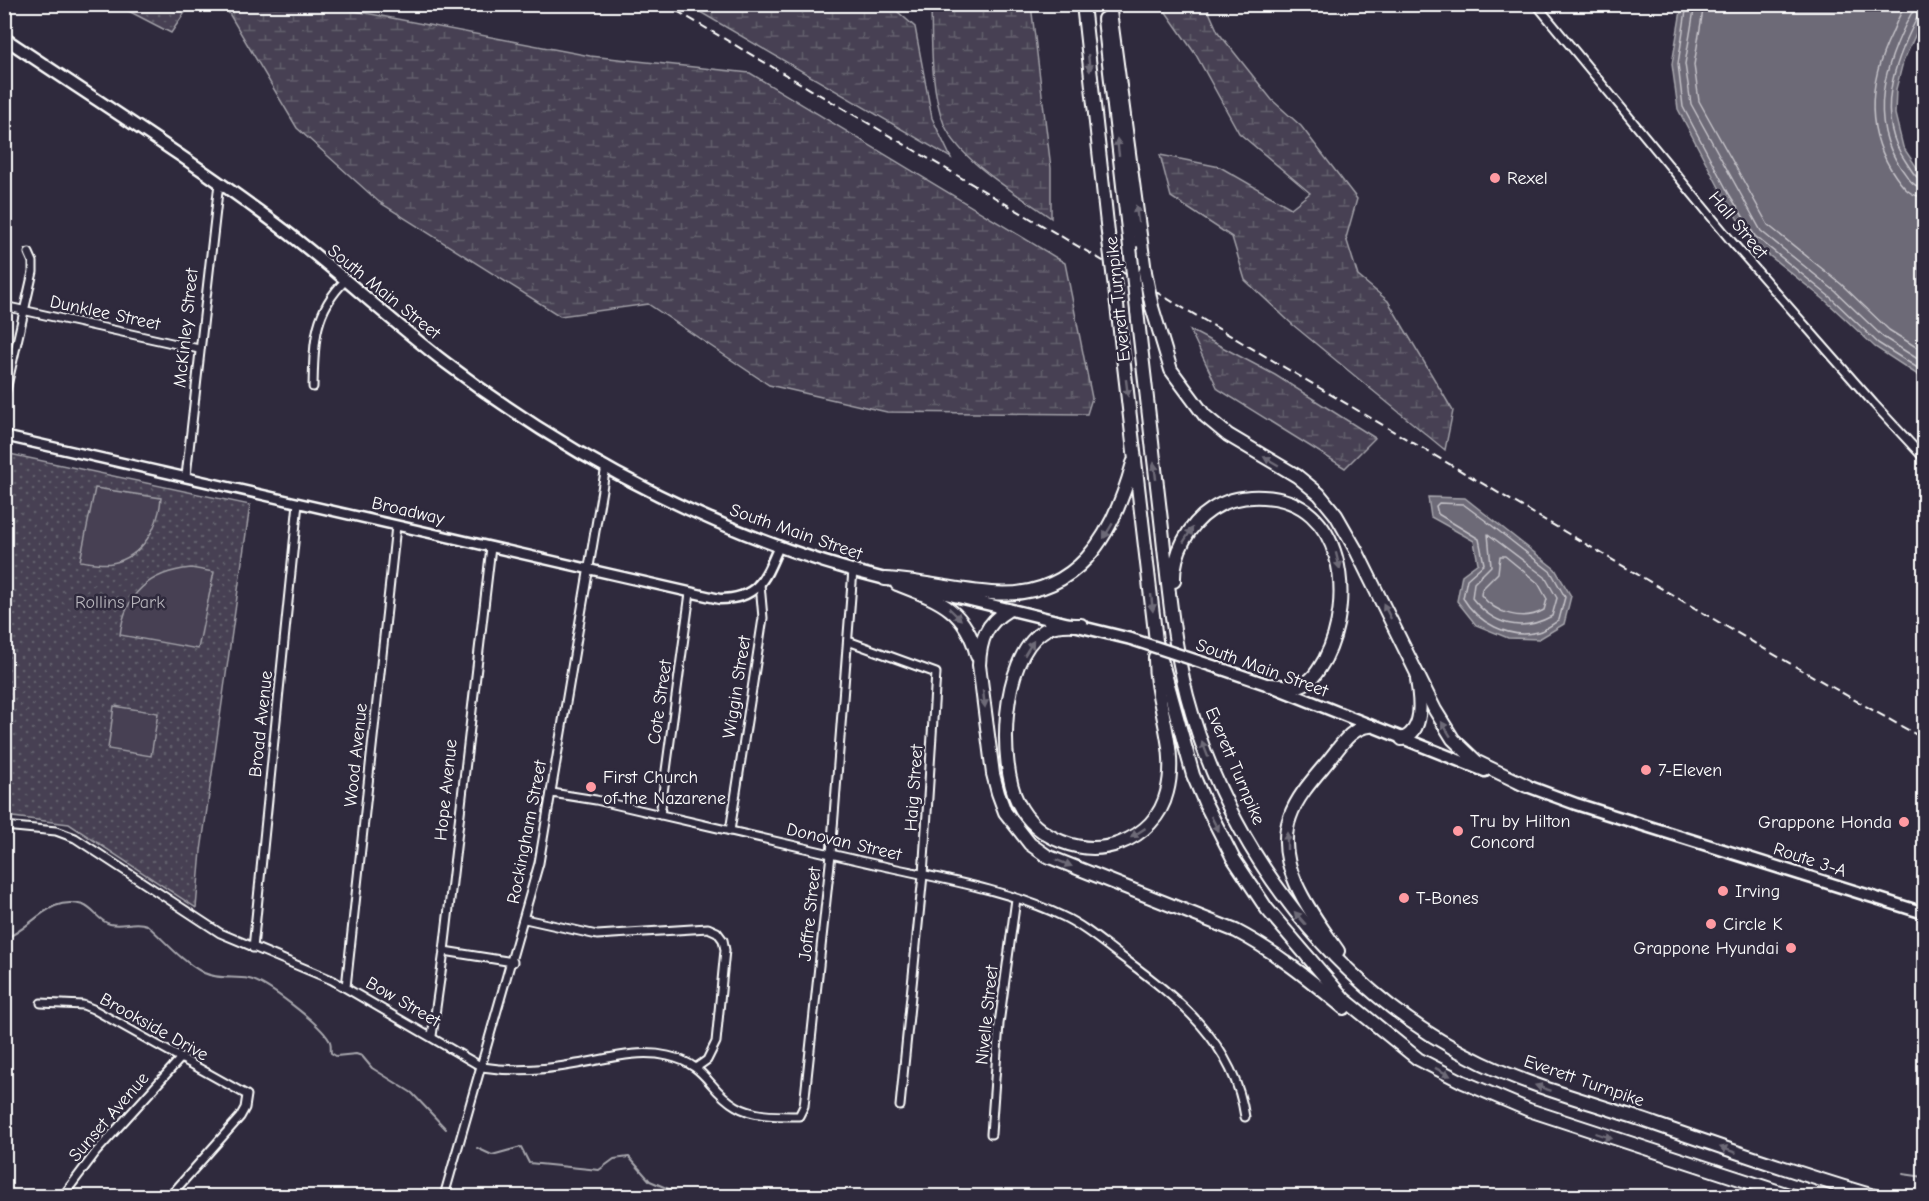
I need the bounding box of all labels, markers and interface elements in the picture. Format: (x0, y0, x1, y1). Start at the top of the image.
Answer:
one-way arrow (1084, 53, 1094, 72)
one-way arrow (1114, 137, 1123, 156)
place label: Rexel (1507, 168, 1548, 189)
marker: Rexel (1488, 171, 1502, 185)
street label: Hall Street (1704, 187, 1773, 264)
one-way arrow (1133, 205, 1142, 224)
street label: Everett Turnpike (1101, 235, 1135, 363)
street label: South Main Street (323, 240, 445, 344)
street label: McKinley Street (169, 266, 203, 389)
street label: Dunklee Street (48, 291, 163, 335)
one-way arrow (1122, 379, 1132, 398)
one-way arrow (1262, 456, 1279, 466)
one-way arrow (1150, 461, 1160, 480)
street label: Broadway (370, 492, 447, 530)
street label: South Main Street (727, 499, 866, 565)
one-way arrow (1102, 523, 1113, 539)
one-way arrow (1182, 527, 1193, 543)
one-way arrow (1333, 552, 1343, 570)
park label: Rollins Park (75, 592, 165, 613)
one-way arrow (1147, 593, 1157, 612)
one-way arrow (1382, 603, 1392, 620)
one-way arrow (948, 607, 962, 621)
street label: Wiggin Street (719, 633, 756, 740)
street label: South Main Street (1193, 634, 1332, 702)
one-way arrow (1023, 640, 1034, 656)
street label: Cote Street (644, 658, 676, 746)
street label: Broad Avenue (245, 670, 277, 778)
one-way arrow (979, 690, 988, 709)
street label: Wood Avenue (340, 702, 372, 808)
street label: Everett Turnpike (1201, 704, 1269, 828)
one-way arrow (1441, 721, 1452, 737)
street label: Hope Avenue (430, 738, 462, 842)
one-way arrow (1199, 740, 1209, 758)
street label: Haig Street (900, 743, 928, 832)
street label: Rockingham Street (503, 758, 551, 906)
place label: 7-Eleven (1658, 760, 1722, 781)
marker: 7-Eleven (1639, 763, 1653, 777)
place label: First Church of the Nazarene (603, 767, 726, 809)
marker: First Church of the Nazarene (584, 780, 598, 794)
place label: Tru by Hilton Concord (1470, 811, 1571, 853)
place label: Grappone Honda (1758, 812, 1892, 833)
one-way arrow (1210, 815, 1220, 832)
marker: Grappone Honda (1897, 815, 1911, 829)
street label: Donovan Street (784, 819, 904, 866)
marker: Tru by Hilton Concord (1451, 824, 1465, 838)
one-way arrow (1129, 828, 1146, 839)
one-way arrow (1282, 832, 1292, 851)
street label: Route 3-A (1771, 838, 1849, 882)
one-way arrow (1055, 859, 1073, 868)
street label: Joffre Street (795, 865, 825, 962)
place label: Irving (1735, 881, 1780, 902)
marker: Irving (1716, 884, 1730, 898)
place label: T-Bones (1416, 888, 1479, 909)
marker: T-Bones (1397, 891, 1411, 905)
one-way arrow (1294, 911, 1307, 926)
place label: Circle K (1723, 914, 1782, 935)
marker: Circle K (1704, 917, 1718, 931)
place label: Grappone Hyundai (1633, 938, 1779, 959)
marker: Grappone Hyundai (1784, 941, 1798, 955)
street label: Nivelle Street (971, 963, 1003, 1066)
street label: Bow Street (362, 972, 445, 1032)
street label: Brookside Drive (96, 989, 212, 1065)
street label: Everett Turnpike (1521, 1051, 1647, 1111)
one-way arrow (1435, 1067, 1452, 1077)
street label: Sunset Avenue (64, 1068, 154, 1166)
one-way arrow (1534, 1082, 1552, 1092)
one-way arrow (1595, 1131, 1613, 1141)
one-way arrow (1719, 1144, 1737, 1154)

